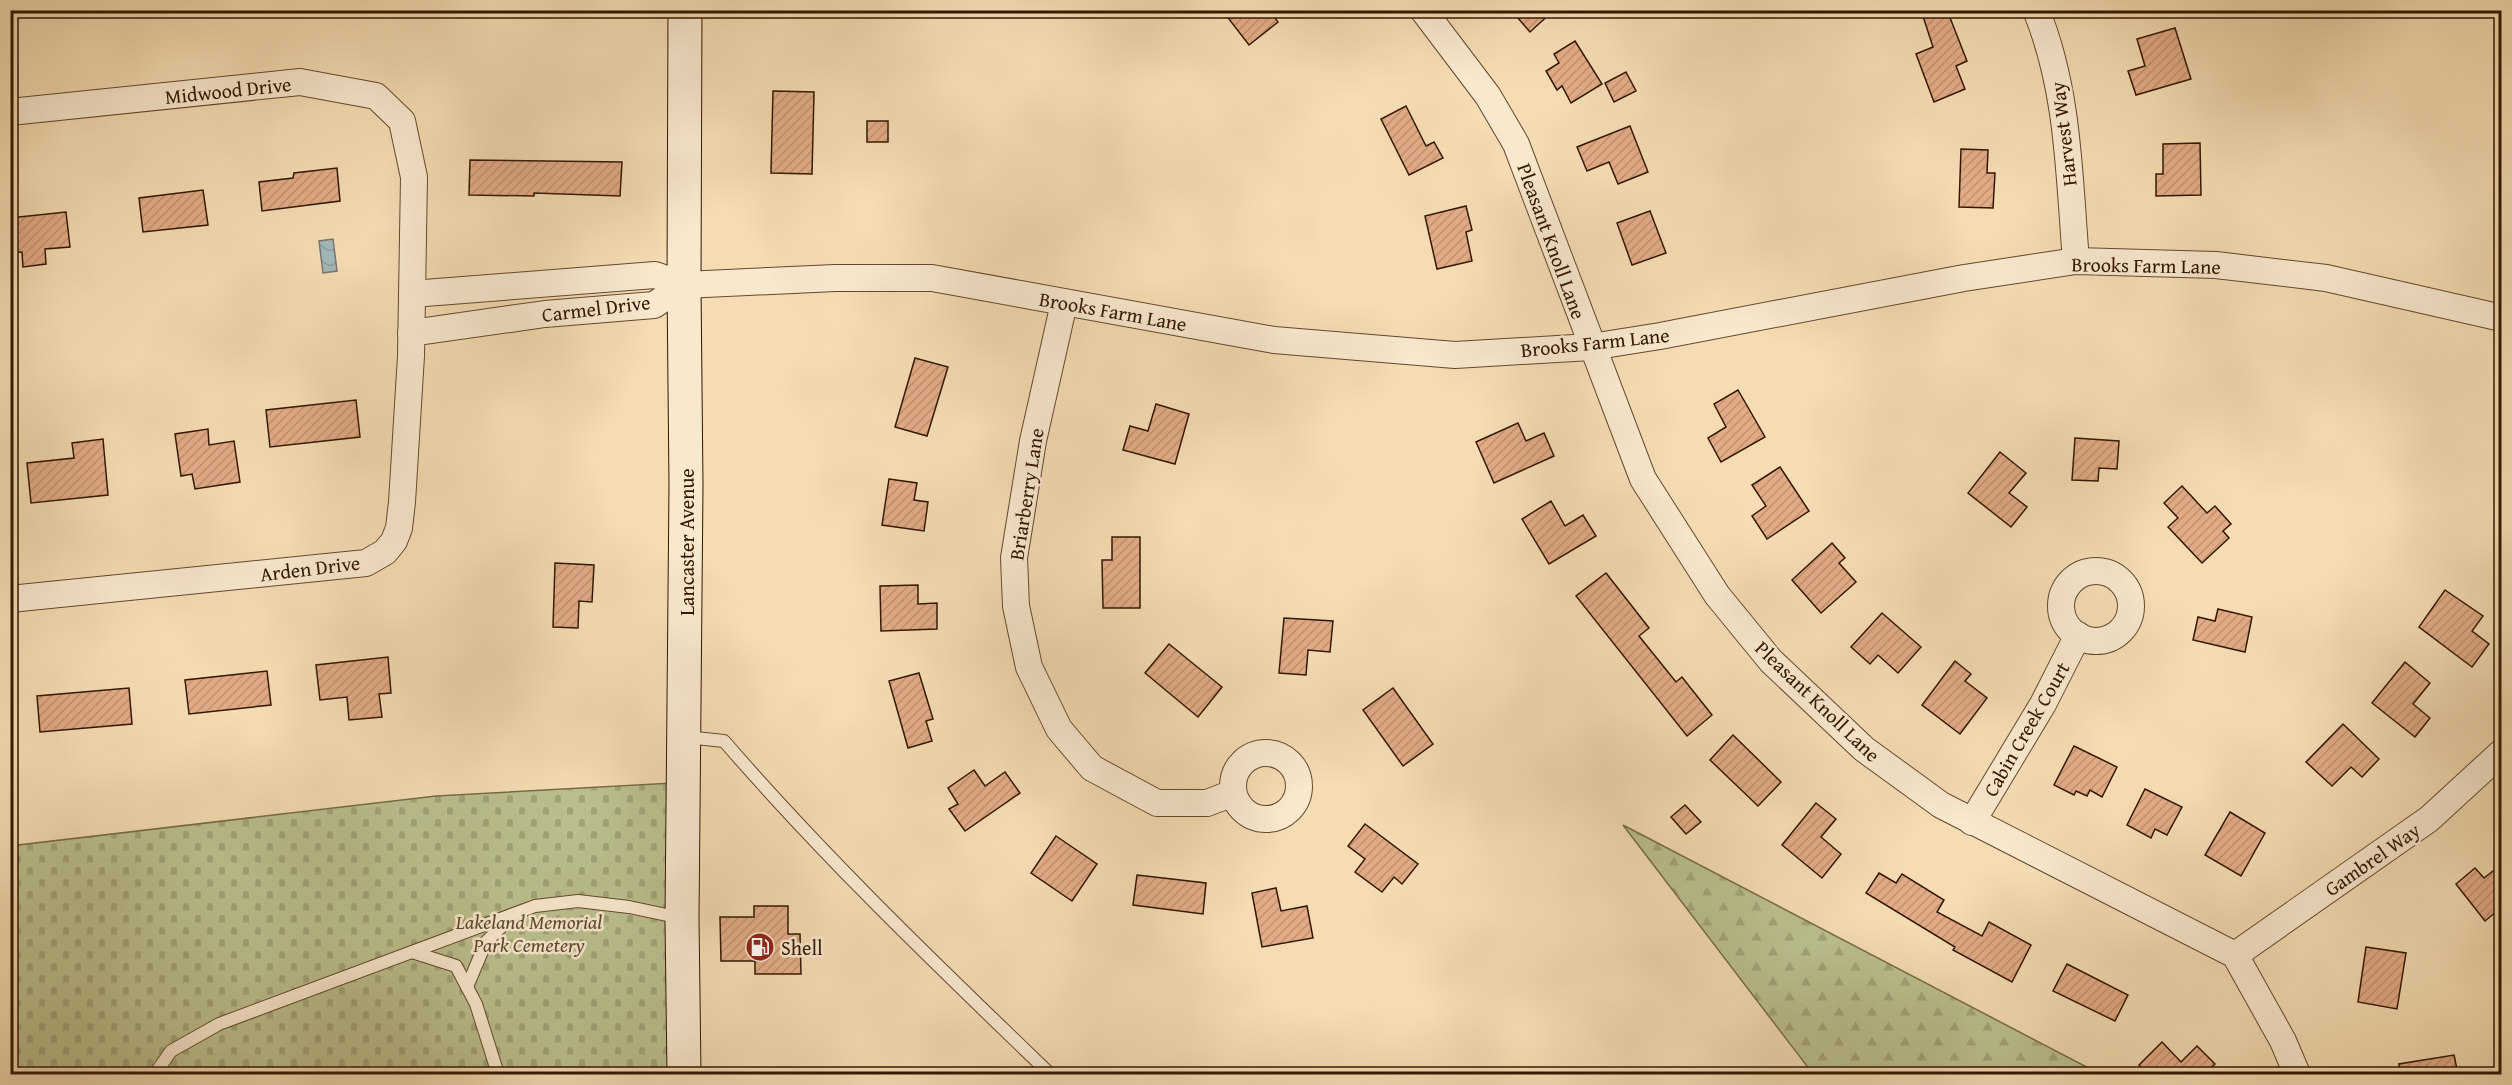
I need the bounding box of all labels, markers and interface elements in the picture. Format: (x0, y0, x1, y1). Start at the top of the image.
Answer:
street label: Midwood Drive (163, 69, 293, 111)
street label: Harvest Way (2042, 80, 2084, 188)
street label: Pleasant Knoll Lane (1510, 159, 1594, 323)
street label: Brooks Farm Lane (2071, 249, 2221, 281)
street label: Brooks Farm Lane (1037, 284, 1189, 338)
street label: Carmel Drive (540, 287, 652, 329)
street label: Brooks Farm Lane (1519, 320, 1671, 364)
street label: Briarberry Lane (1001, 426, 1051, 562)
street label: Lancaster Avenue (672, 468, 701, 616)
street label: Arden Drive (258, 547, 362, 589)
street label: Pleasant Knoll Lane (1749, 634, 1887, 768)
street label: Cabin Creek Court (1976, 656, 2076, 802)
street label: Gambrel Way (2318, 815, 2426, 903)
park label: Lakeland Memorial Park Cemetery (455, 907, 602, 959)
fuel station icon: Shell (744, 931, 776, 963)
place label: Shell (781, 933, 823, 962)

